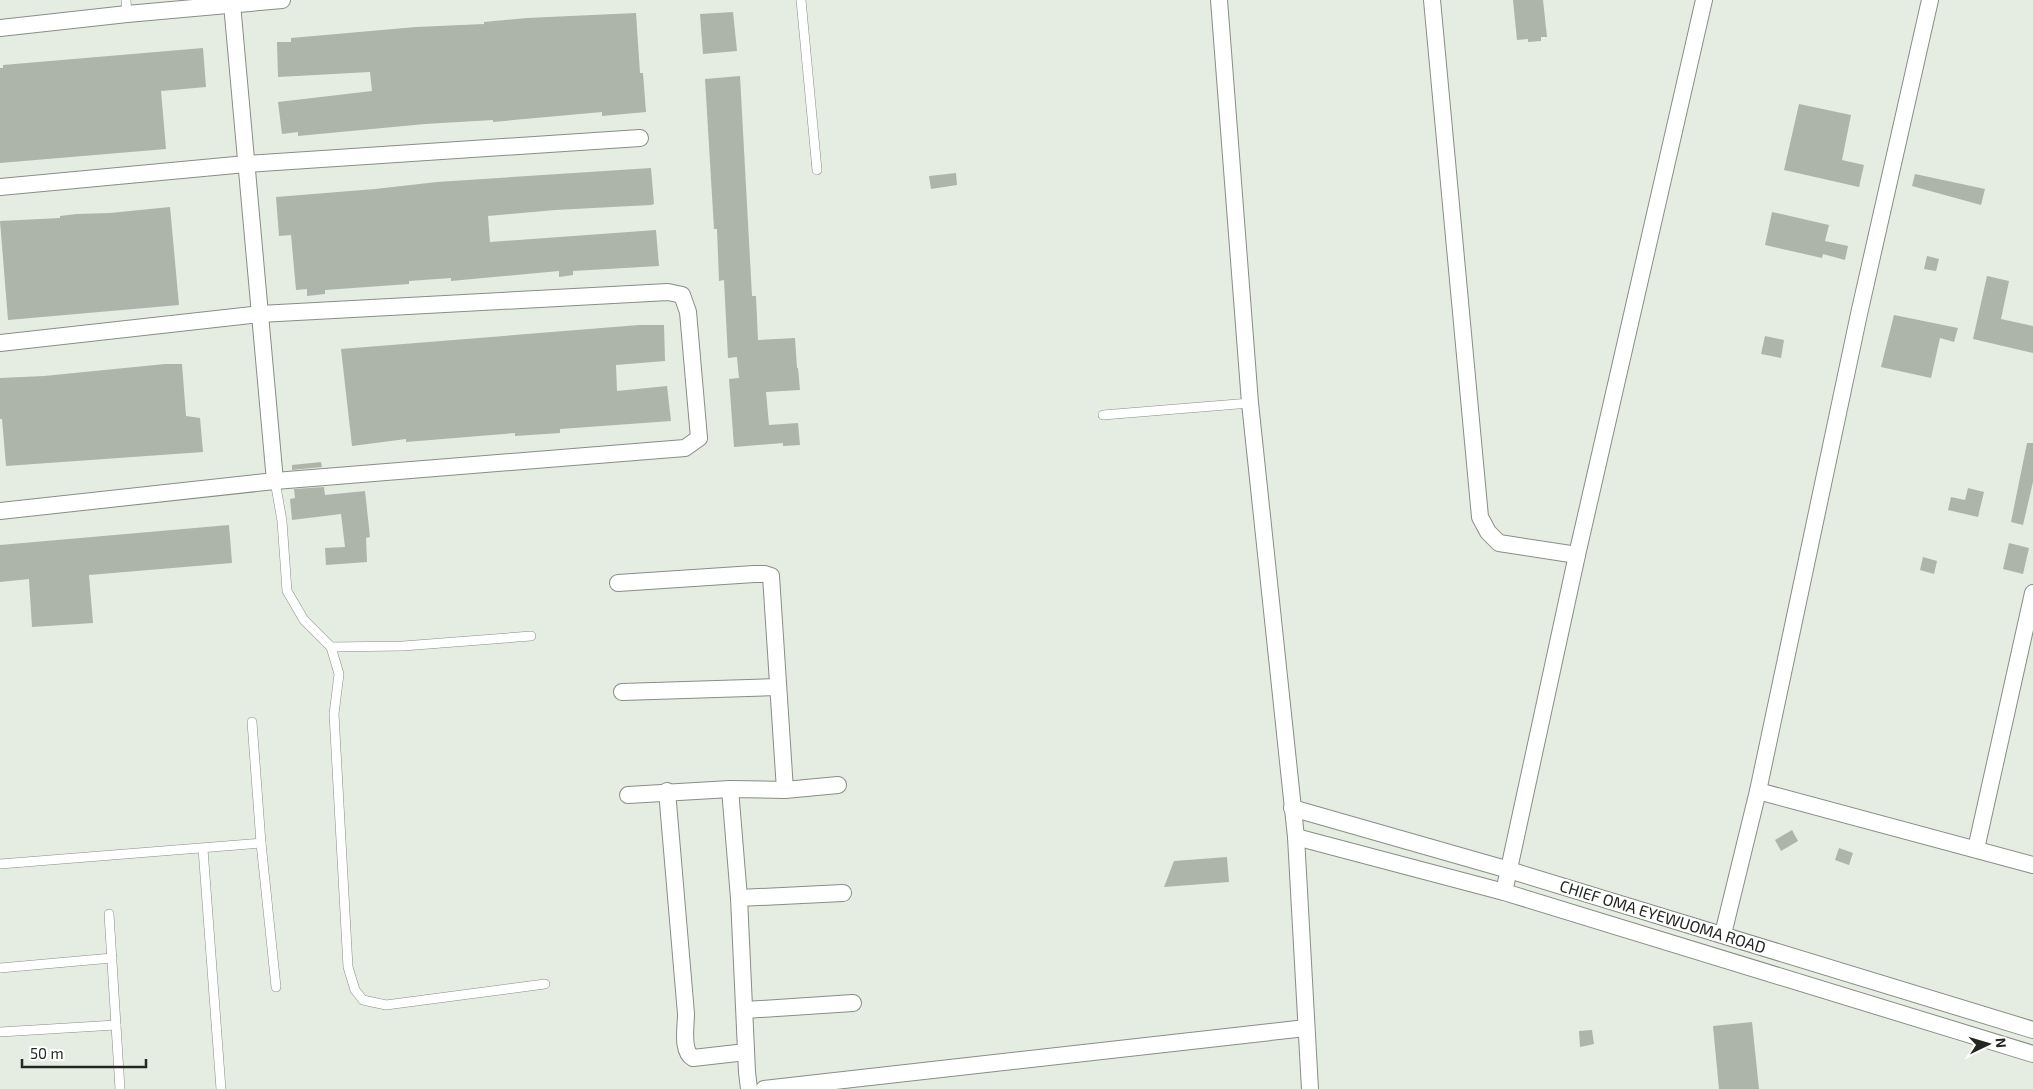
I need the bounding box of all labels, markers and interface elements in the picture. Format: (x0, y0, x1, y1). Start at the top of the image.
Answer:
street label: CHIEF OMA EYEWUOMA ROAD (1558, 876, 1768, 956)
north arrow (1963, 1019, 2013, 1069)
scale bar (22, 1036, 146, 1068)
text: N (1993, 1037, 2010, 1049)
text: 50 m (30, 1044, 64, 1062)

